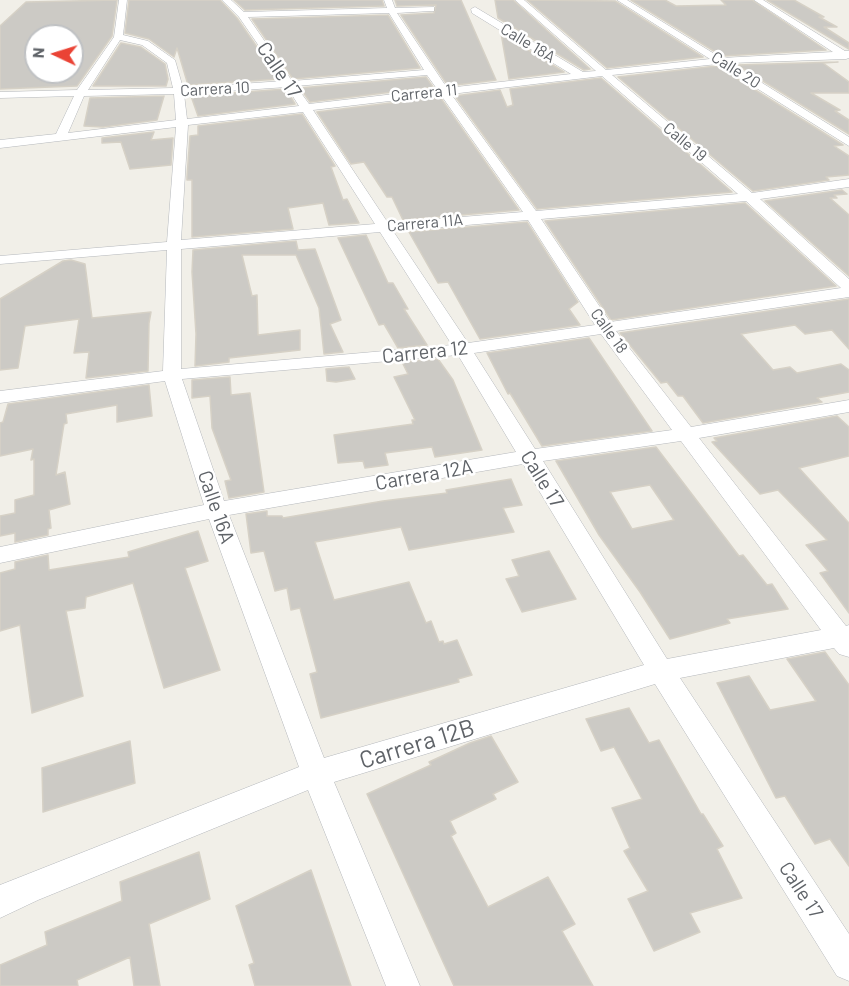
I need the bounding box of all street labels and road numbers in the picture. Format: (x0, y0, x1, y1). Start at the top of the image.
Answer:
street label: Calle 18A (497, 19, 559, 67)
street label: Calle 17 (252, 37, 306, 103)
street label: Calle 20 (708, 47, 764, 93)
street label: Carrera 10 (180, 78, 250, 100)
street label: Carrera 11 (390, 80, 458, 106)
street label: Calle 19 (659, 118, 711, 166)
street label: Carrera 11A (386, 210, 464, 236)
street label: Calle 18 (586, 305, 632, 357)
street label: Carrera 12 (381, 336, 469, 368)
street label: Calle 17 (515, 446, 569, 512)
street label: Carrera 12A (373, 455, 475, 495)
street label: Calle 16A (192, 467, 240, 547)
street label: Carrera 12B (356, 713, 478, 775)
street label: Calle 17 (774, 857, 828, 923)

